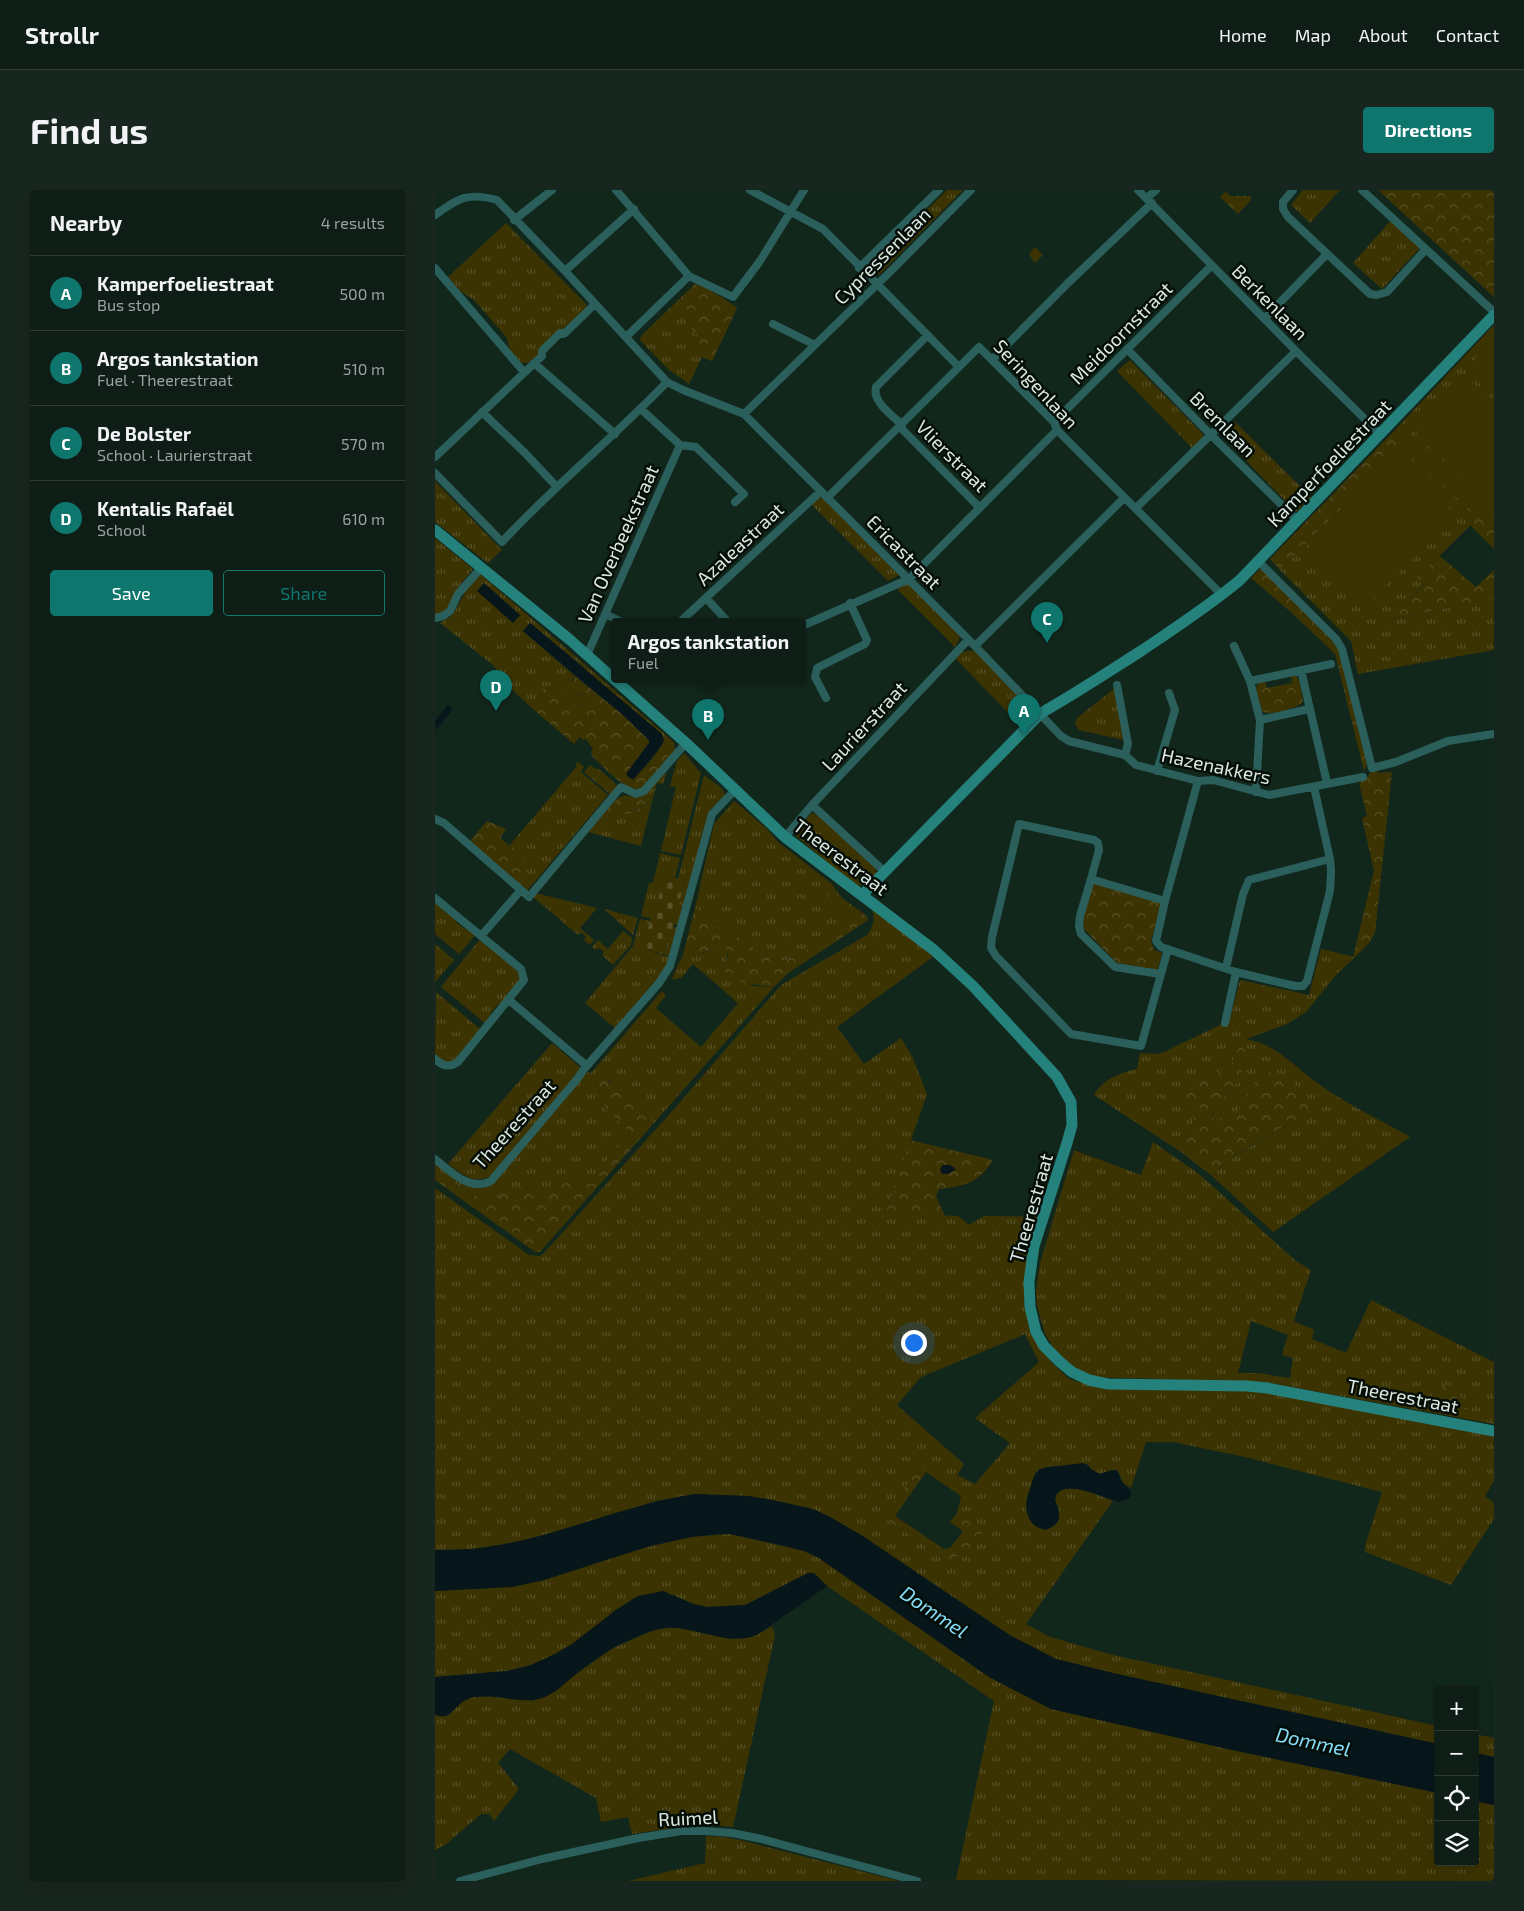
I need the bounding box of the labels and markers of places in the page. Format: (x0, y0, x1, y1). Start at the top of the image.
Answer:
pin: C (1031, 602, 1063, 643)
pin: D (480, 670, 512, 711)
pin: A (1008, 694, 1040, 735)
pin: B (692, 699, 724, 740)

